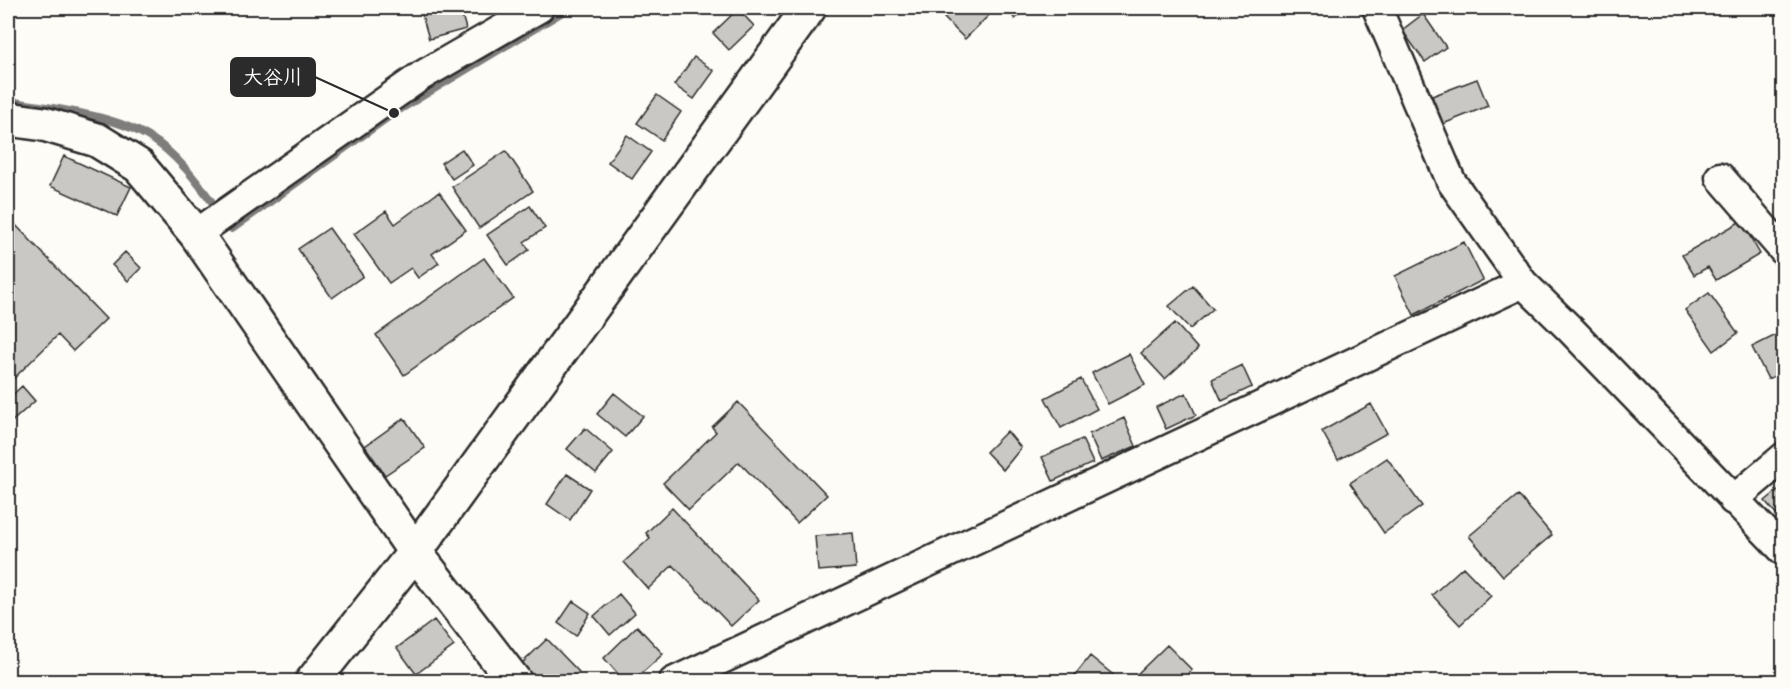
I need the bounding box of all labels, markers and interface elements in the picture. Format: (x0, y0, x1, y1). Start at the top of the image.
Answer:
callout: 大谷川 (231, 58, 315, 96)
text: 大谷川 (243, 64, 303, 92)

